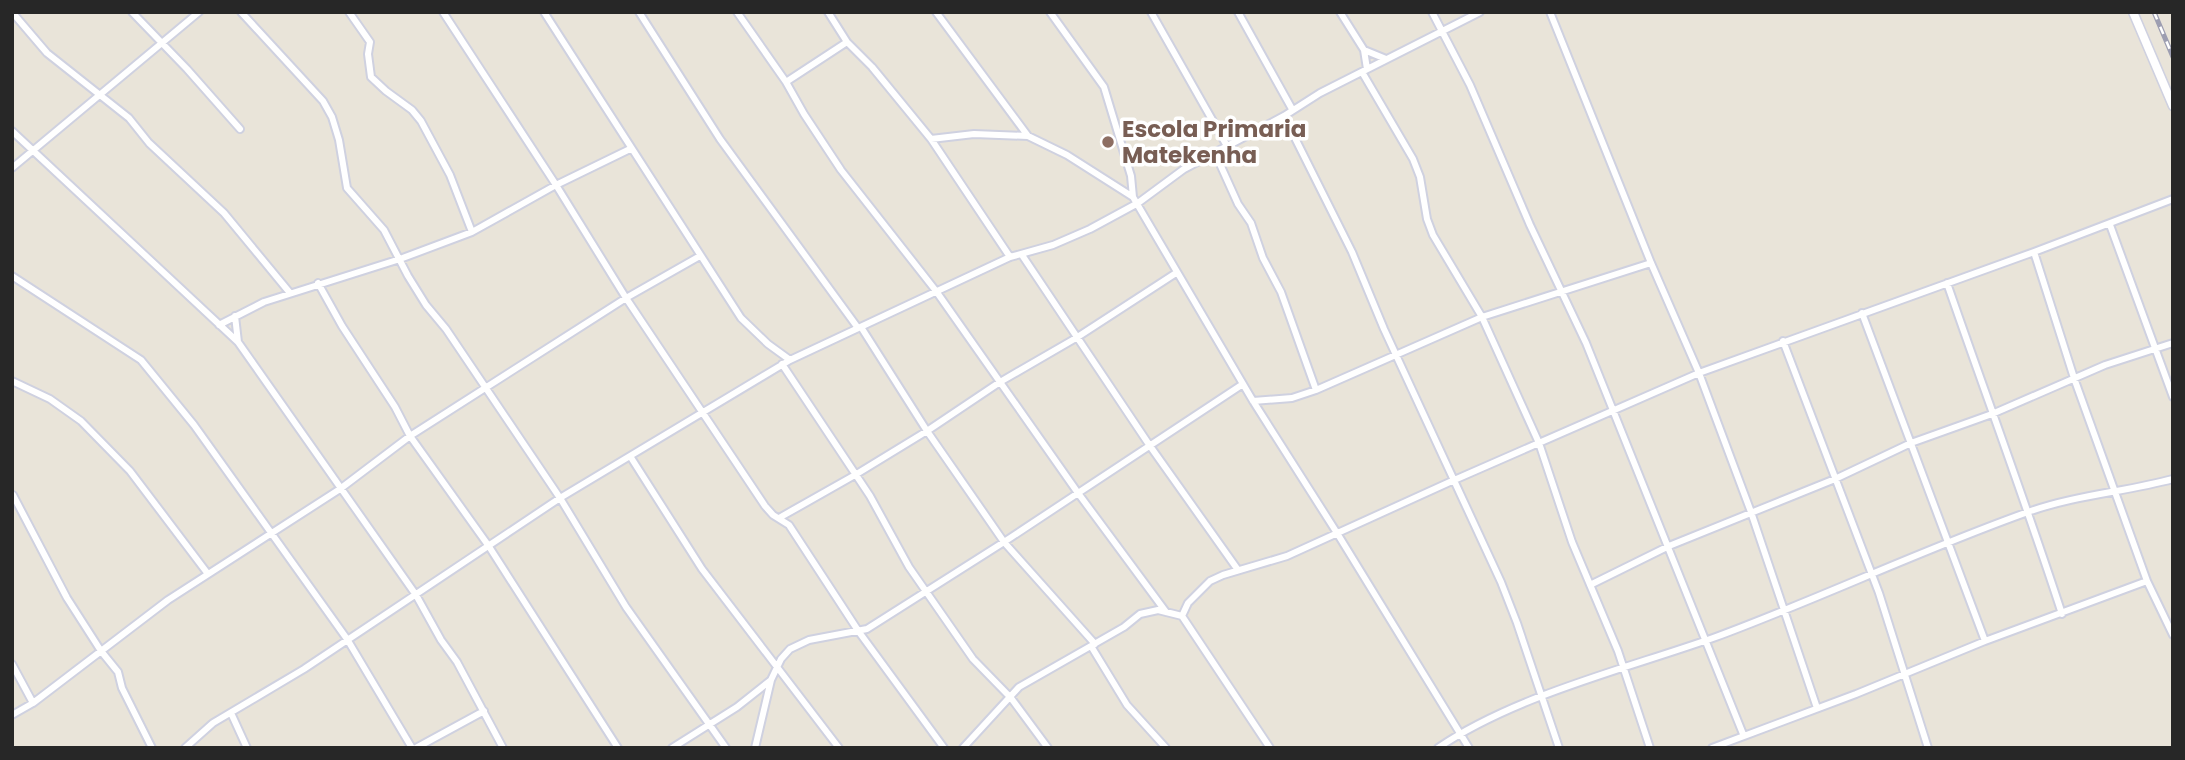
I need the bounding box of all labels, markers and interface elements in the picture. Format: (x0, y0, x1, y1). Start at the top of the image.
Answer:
place label: Escola Primaria Matekenha (1122, 113, 1306, 171)
marker: Escola Primaria Matekenha (1100, 134, 1116, 150)

